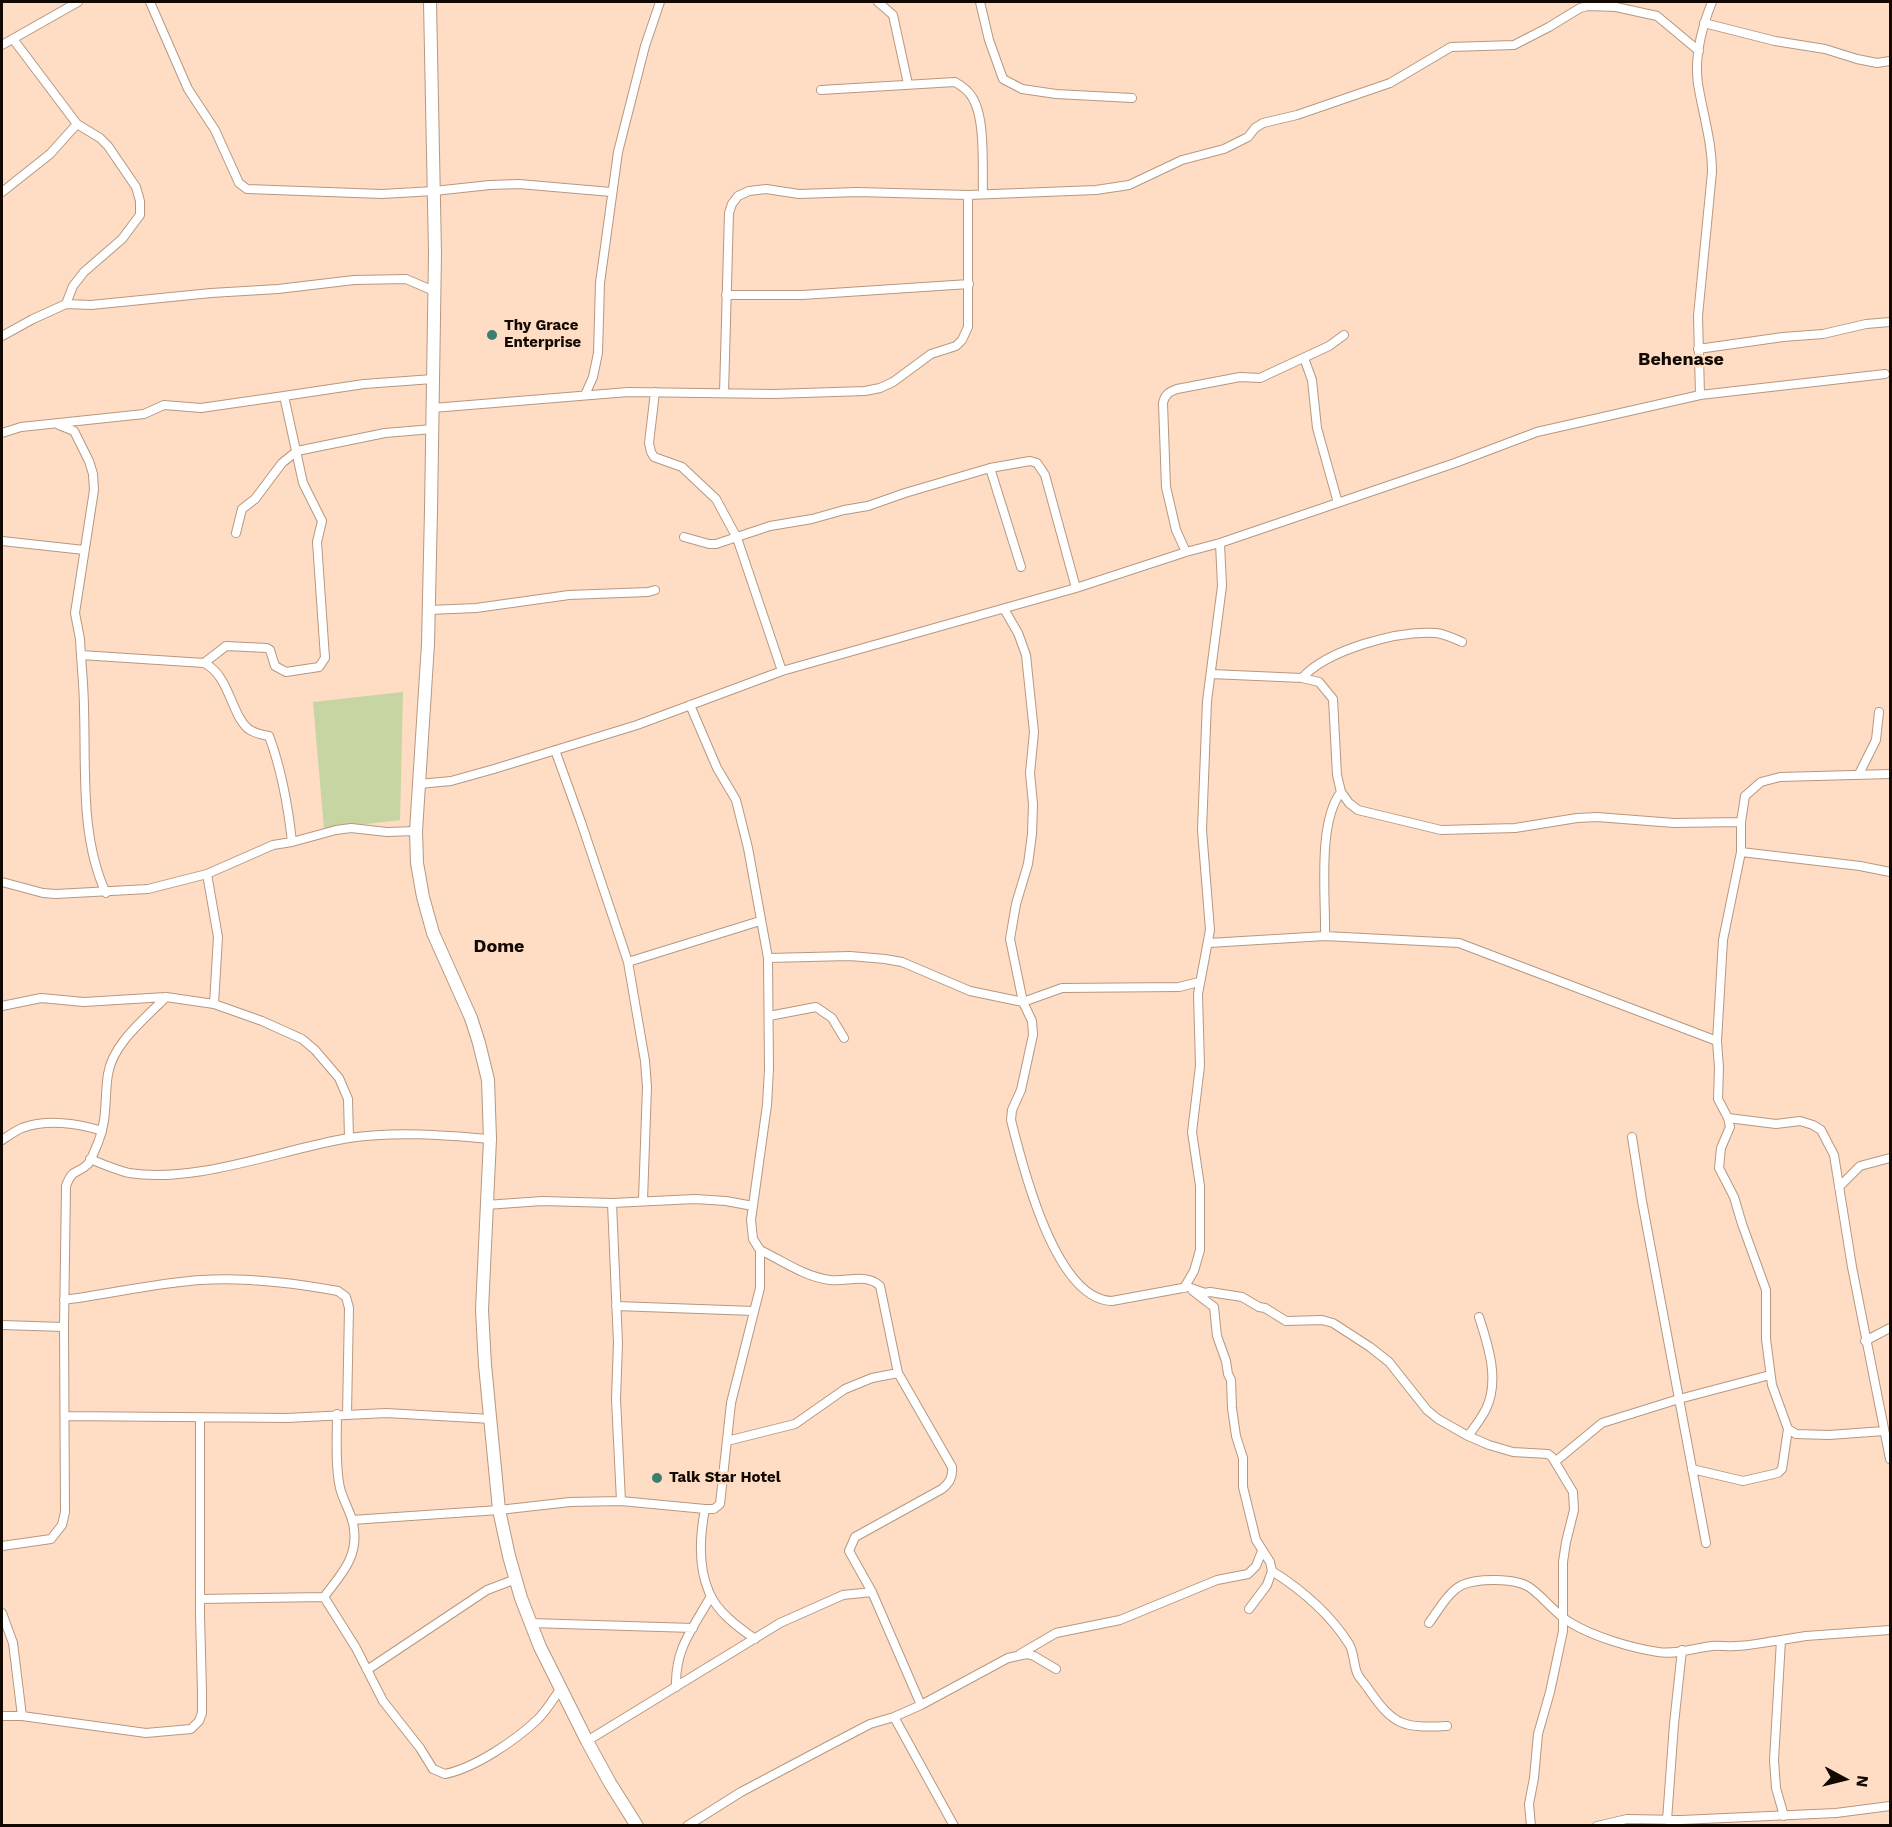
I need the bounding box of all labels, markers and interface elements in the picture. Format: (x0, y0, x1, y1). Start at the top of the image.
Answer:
place label: Thy Grace Enterprise (504, 317, 581, 352)
marker: Thy Grace Enterprise (485, 328, 499, 342)
district label: Behenase (1638, 349, 1724, 371)
district label: Dome (473, 936, 525, 958)
place label: Talk Star Hotel (669, 1469, 781, 1487)
marker: Talk Star Hotel (650, 1471, 664, 1485)
north arrow (1814, 1749, 1874, 1809)
text: N (1852, 1774, 1873, 1788)

